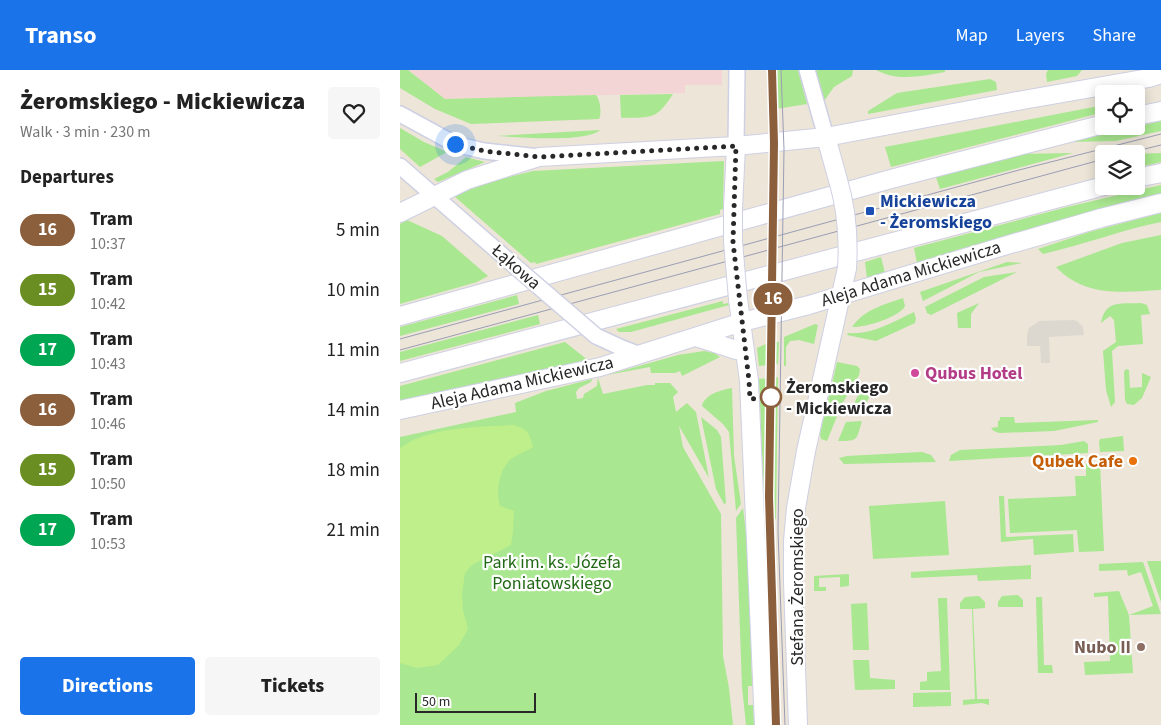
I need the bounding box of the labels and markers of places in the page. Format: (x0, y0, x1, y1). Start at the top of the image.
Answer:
place label: Mickiewicza - Żeromskiego (880, 189, 992, 235)
marker: Mickiewicza - Żeromskiego (864, 205, 876, 217)
place label: Qubus Hotel (925, 361, 1022, 386)
marker: Qubus Hotel (909, 367, 921, 379)
place label: Żeromskiego - Mickiewicza (786, 375, 892, 421)
marker: Żeromskiego - Mickiewicza (760, 386, 782, 408)
place label: Qubek Cafe (1032, 449, 1123, 474)
marker: Qubek Cafe (1127, 455, 1139, 467)
place label: Nubo II (1074, 635, 1131, 660)
marker: Nubo II (1135, 641, 1147, 653)

